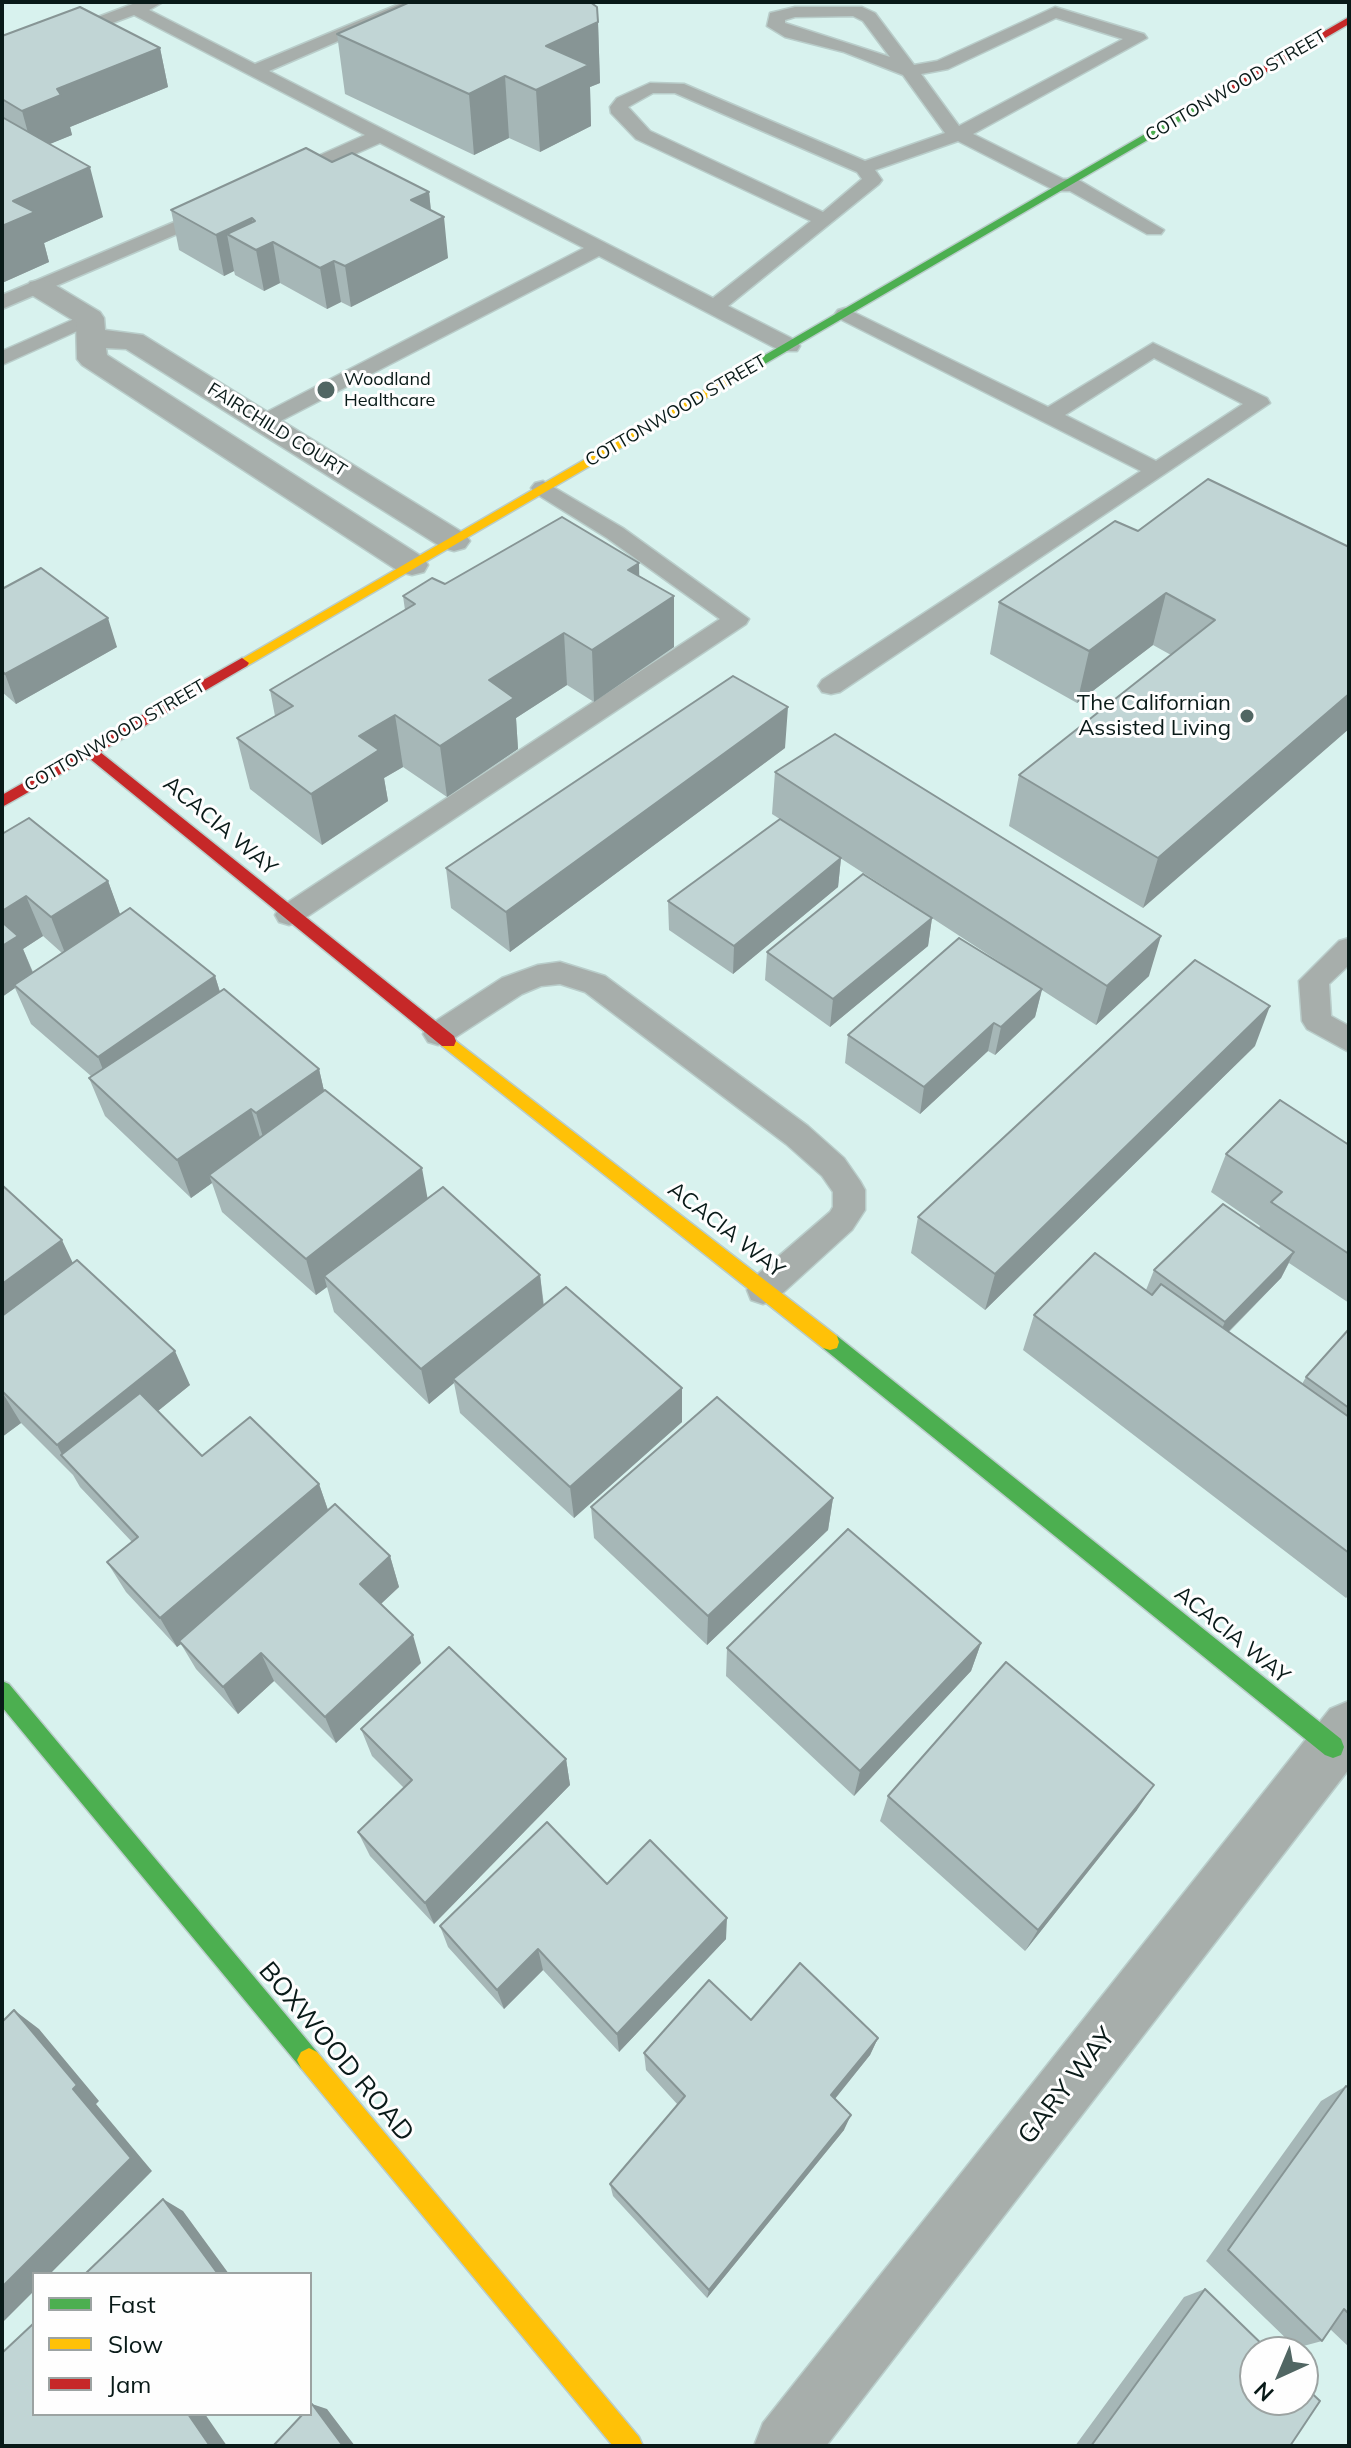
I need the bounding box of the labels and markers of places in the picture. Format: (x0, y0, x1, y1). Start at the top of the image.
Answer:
place label: Woodland Healthcare (344, 369, 435, 412)
marker: Woodland Healthcare (315, 379, 337, 401)
place label: The Californian Assisted Living (1077, 690, 1231, 742)
marker: The Californian Assisted Living (1238, 707, 1256, 725)

